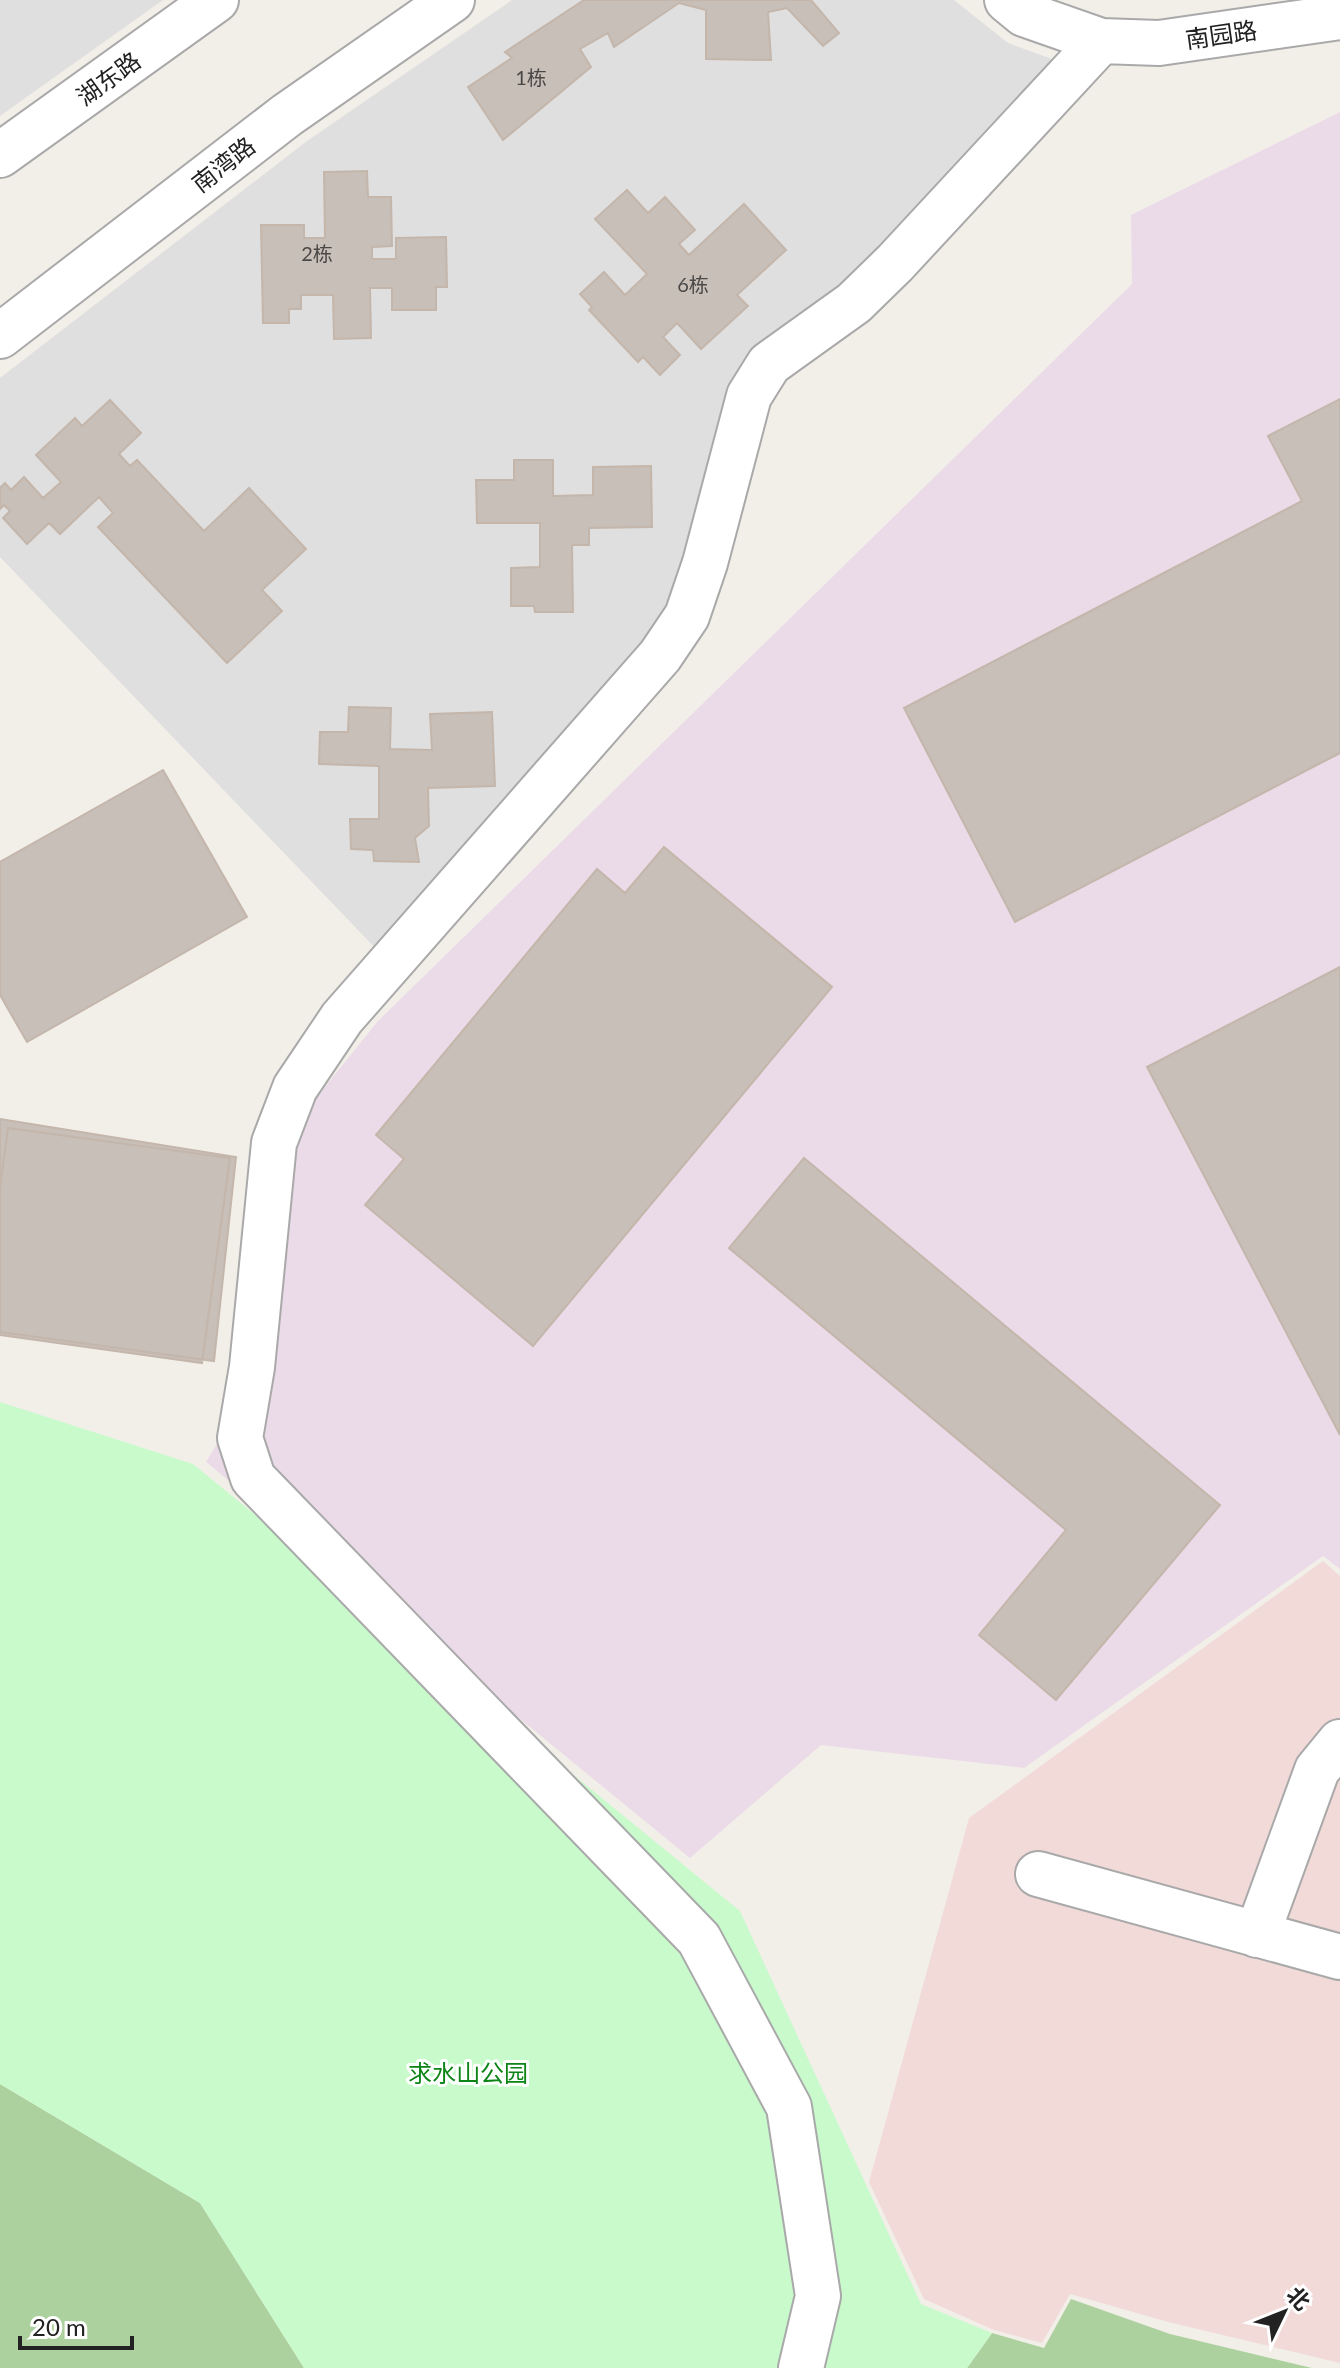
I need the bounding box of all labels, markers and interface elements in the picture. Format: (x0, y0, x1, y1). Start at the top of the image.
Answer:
street label: 南园路 (1183, 15, 1259, 53)
street label: 湖东路 (70, 45, 146, 111)
house number: 1栋 (515, 65, 547, 89)
street label: 南湾路 (186, 130, 260, 198)
house number: 2栋 (301, 241, 333, 265)
house number: 6栋 (677, 272, 709, 296)
park label: 求水山公园 (408, 2058, 528, 2087)
north arrow (1244, 2272, 1324, 2352)
text: 北 (1282, 2281, 1316, 2315)
scale bar (20, 2300, 132, 2350)
text: 20 m (32, 2312, 86, 2341)

